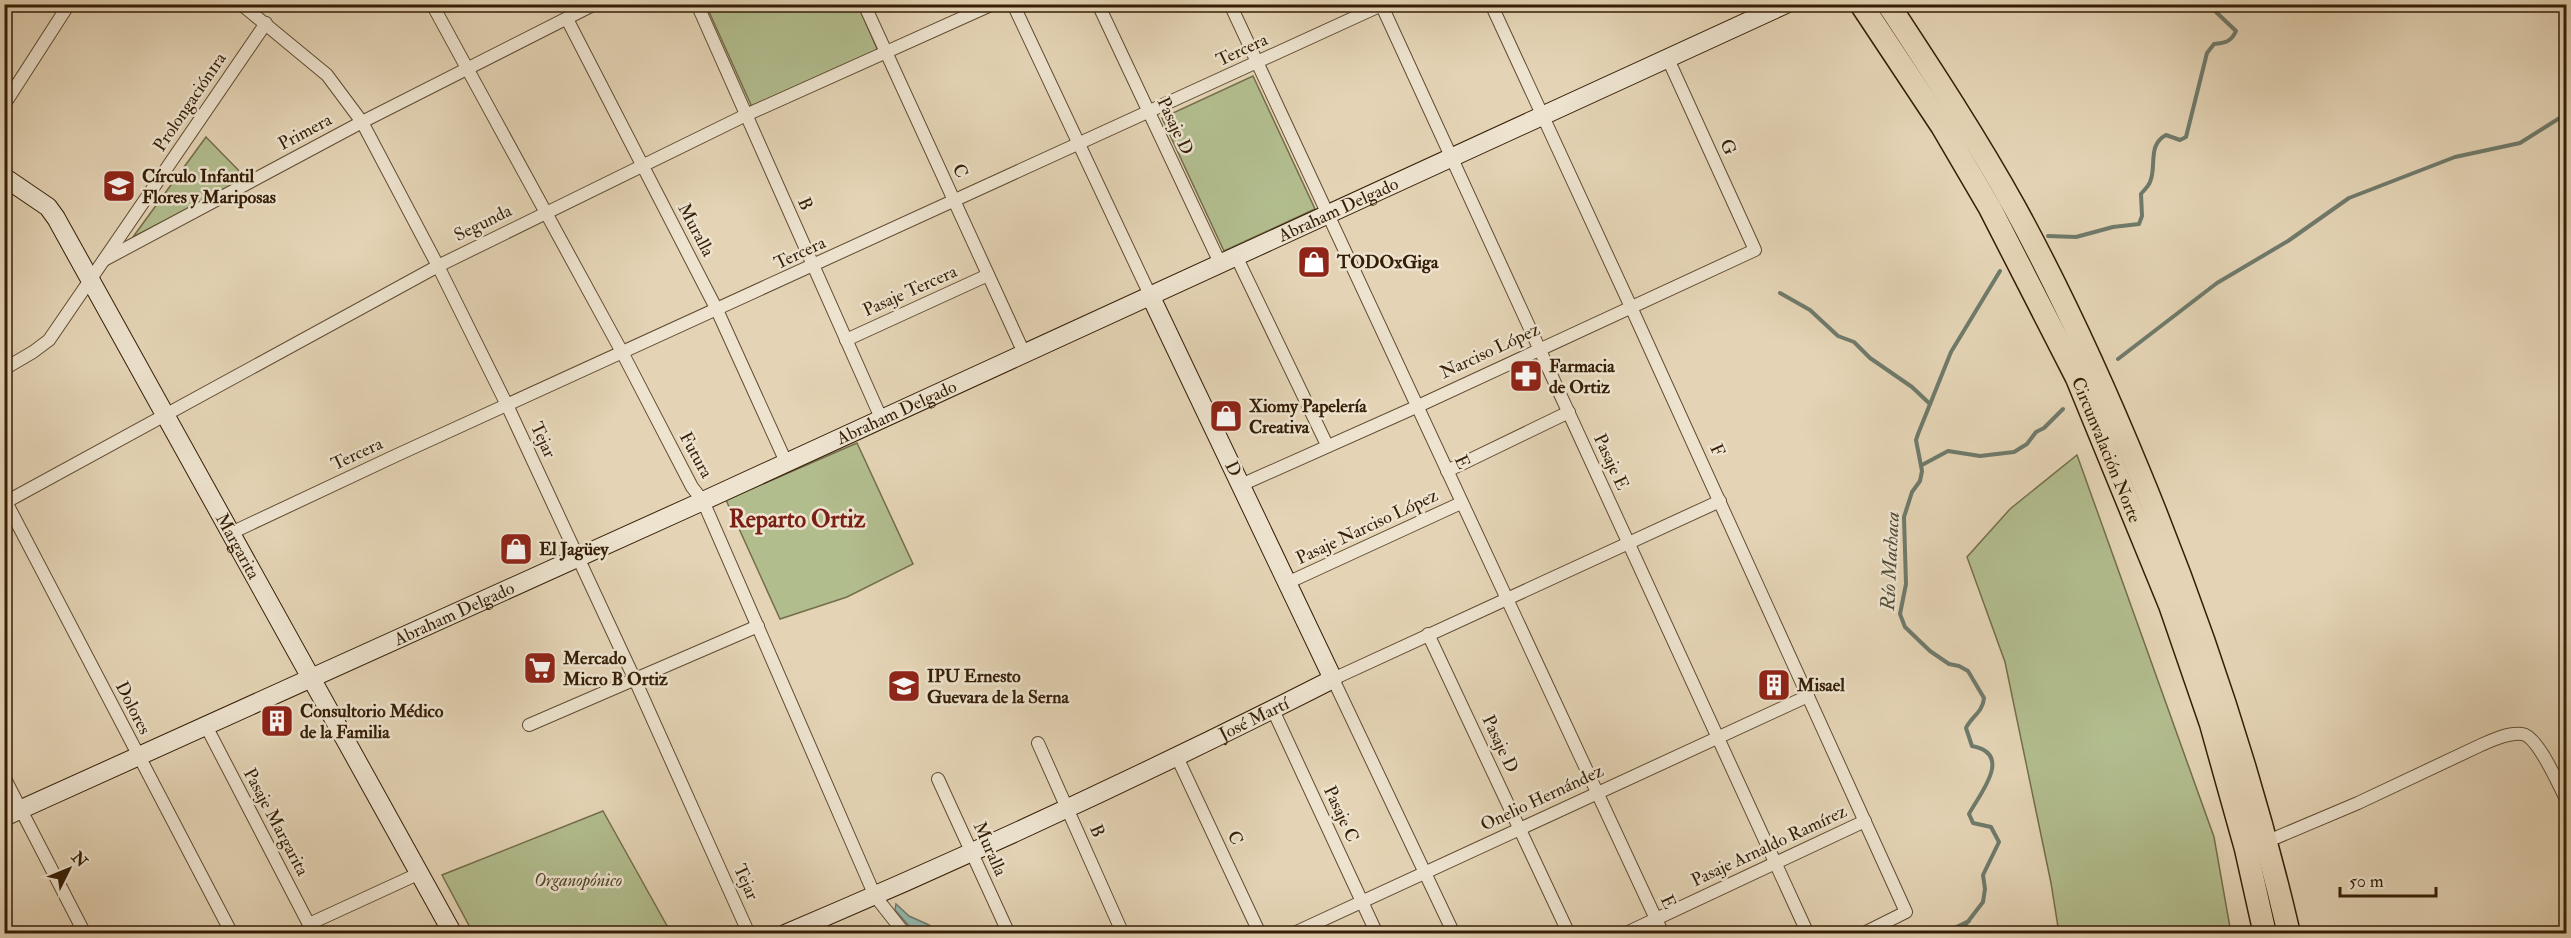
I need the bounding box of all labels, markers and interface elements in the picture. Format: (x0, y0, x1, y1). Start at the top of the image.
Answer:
street label: Tercera (1213, 28, 1272, 72)
street label: Prolongación1ra (148, 48, 232, 156)
street label: Pasaje D (1152, 93, 1198, 159)
street label: Primera (274, 108, 336, 156)
street label: G (1714, 135, 1742, 159)
street label: C (947, 160, 973, 182)
place label: Círculo Infantil Flores y Mariposas (142, 165, 276, 209)
school or university icon: Círculo Infantil Flores y Mariposas (101, 168, 137, 204)
street label: Abraham Delgado (1274, 172, 1402, 247)
street label: B (792, 194, 818, 214)
street label: Segunda (450, 199, 516, 247)
street label: Muralla (672, 199, 720, 261)
street label: Tercera (771, 231, 830, 275)
shop icon: TODOxGiga (1296, 244, 1332, 280)
place label: TODOxGiga (1336, 251, 1439, 274)
street label: Pasaje Tercera (859, 260, 961, 322)
street label: Narciso López (1436, 318, 1544, 384)
place label: Farmacia de Ortiz (1549, 355, 1615, 399)
pharmacy icon: Farmacia de Ortiz (1508, 358, 1544, 394)
street label: Circunvalación Norte (2066, 373, 2147, 527)
street label: Abraham Delgado (832, 375, 960, 450)
place label: Xiomy Papelería Creativa (1249, 395, 1367, 439)
shop icon: Xiomy Papelería Creativa (1208, 398, 1244, 434)
street label: Tejar (525, 418, 561, 462)
street label: Futura (674, 428, 718, 483)
street label: Pasaje E (1588, 430, 1634, 494)
street label: Tercera (328, 432, 387, 476)
street label: F (1704, 440, 1730, 460)
street label: E (1449, 451, 1475, 473)
street label: D (1219, 457, 1247, 481)
street label: Pasaje Narciso López (1292, 484, 1442, 570)
district label: Reparto Ortiz (729, 504, 866, 535)
street label: Margarita (210, 509, 266, 584)
water label: Río Machaca (1875, 511, 1905, 612)
shop icon: El Jagüey (498, 531, 534, 567)
place label: El Jagüey (539, 538, 610, 561)
street label: Abraham Delgado (389, 576, 518, 651)
place label: Mercado Micro B Ortiz (562, 647, 668, 691)
supermarket icon: Mercado Micro B Ortiz (522, 650, 558, 686)
place label: IPU Ernesto Guevara de la Serna (927, 665, 1069, 709)
building icon: Misael (1756, 667, 1792, 703)
school or university icon: IPU Ernesto Guevara de la Serna (886, 668, 922, 704)
place label: Misael (1796, 674, 1845, 697)
street label: Dolores (110, 677, 156, 739)
street label: José Martí (1214, 691, 1294, 746)
place label: Consultorio Médico de la Familia (300, 700, 444, 744)
building icon: Consultorio Médico de la Familia (259, 703, 295, 739)
street label: Pasaje D (1477, 711, 1523, 777)
street label: Onelio Hernández (1477, 759, 1607, 837)
street label: Pasaje Margarita (238, 764, 314, 880)
street label: Pasaje C (1318, 782, 1364, 846)
street label: Pasaje Arnaldo Ramírez (1687, 800, 1851, 892)
street label: Muralla (968, 818, 1012, 880)
street label: B (1084, 821, 1110, 841)
street label: C (1222, 827, 1248, 849)
north arrow (39, 839, 99, 899)
text: N (66, 847, 92, 872)
street label: Tejar (728, 860, 764, 904)
scale bar (2340, 860, 2436, 898)
park label: Organopónico (534, 869, 622, 892)
text: 50 m (2349, 870, 2384, 893)
street label: E (1655, 891, 1681, 913)

